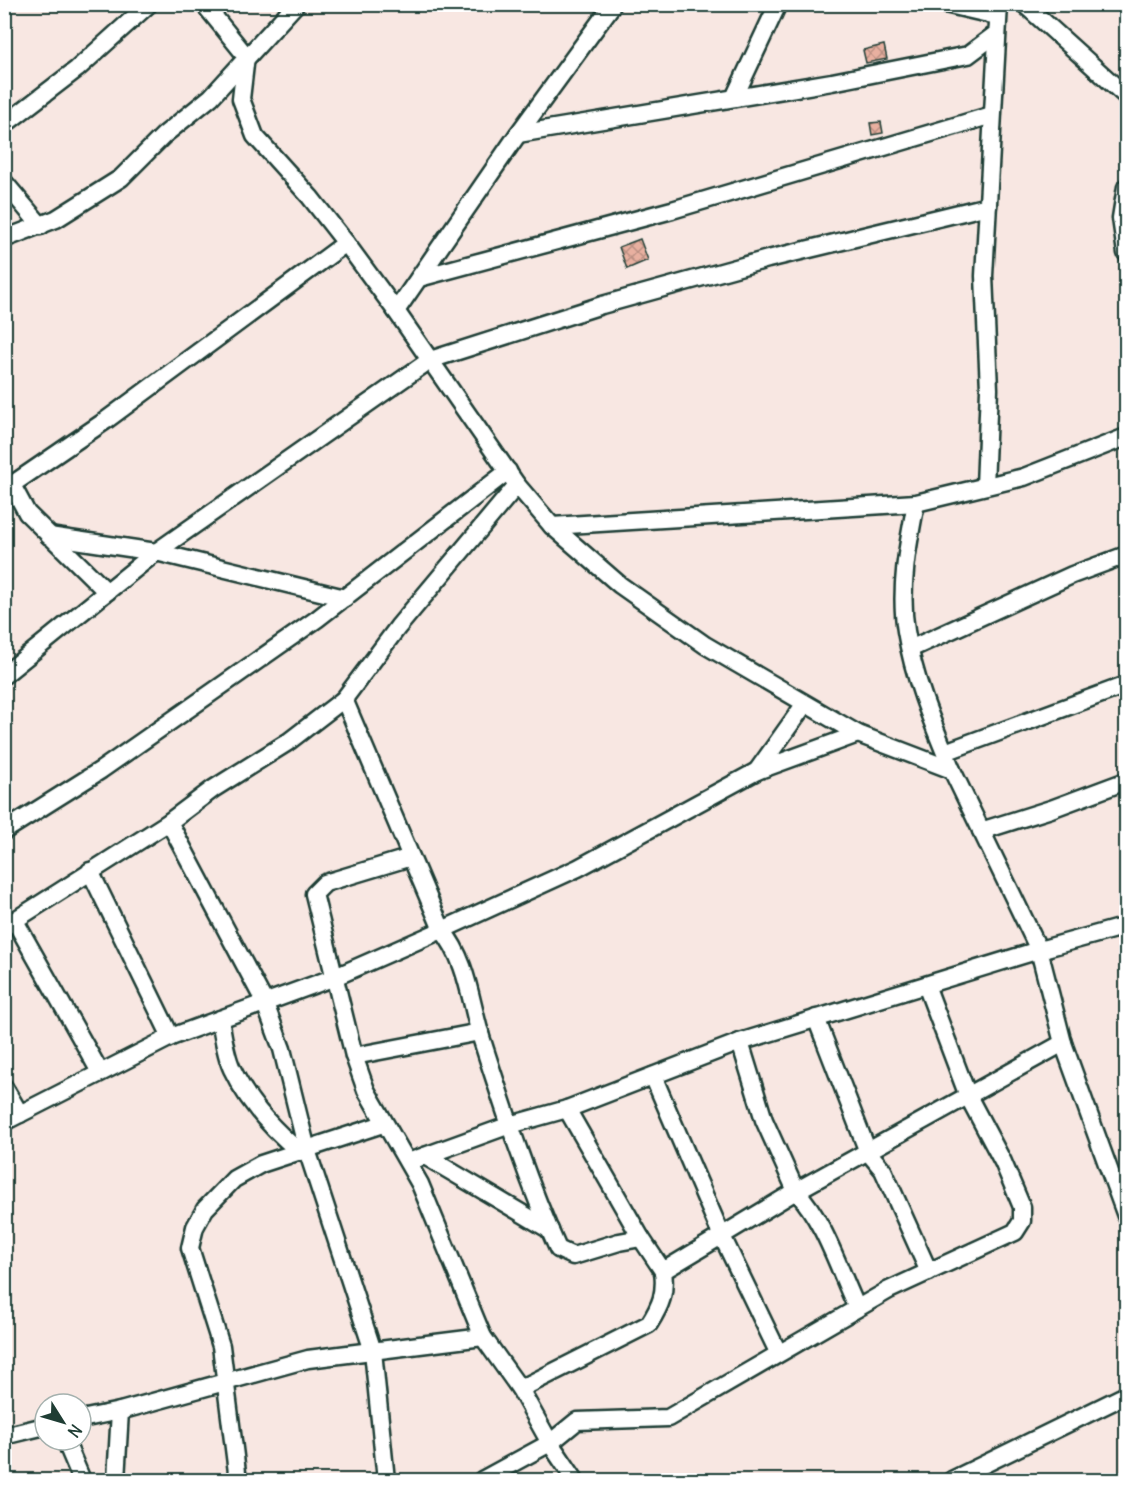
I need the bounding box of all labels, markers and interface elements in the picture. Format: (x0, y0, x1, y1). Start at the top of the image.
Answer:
north arrow (33, 1392, 93, 1452)
text: N (64, 1421, 86, 1441)

